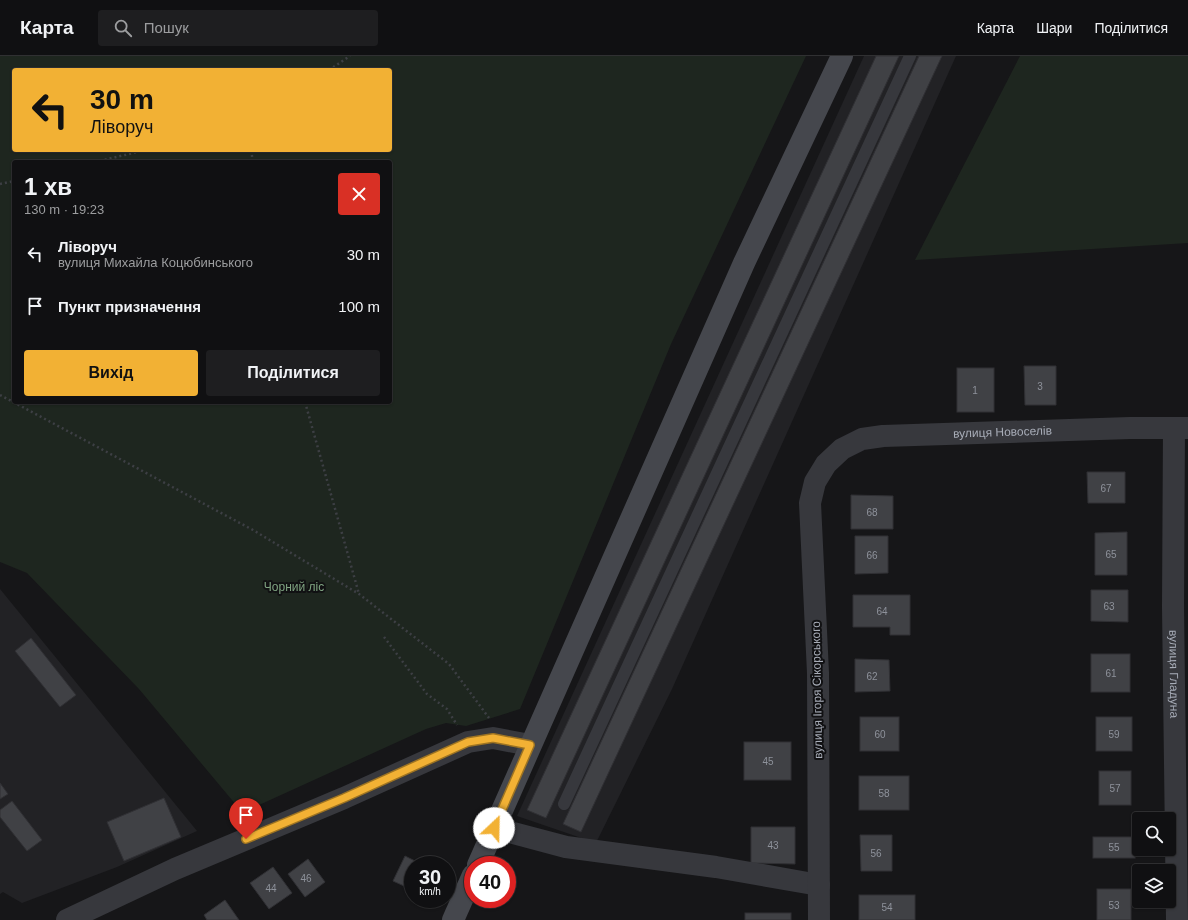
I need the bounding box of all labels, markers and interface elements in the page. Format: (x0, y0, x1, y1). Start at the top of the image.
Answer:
search box (98, 10, 378, 46)
text: Карта (20, 17, 74, 38)
icon: search (112, 17, 134, 39)
text: Пошук (144, 19, 189, 36)
text: Карта (977, 20, 1014, 36)
text: Шари (1036, 20, 1072, 36)
text: Поділитися (1094, 20, 1168, 36)
icon: left (24, 84, 76, 136)
text: 30 m (90, 84, 154, 115)
text: Ліворуч (90, 117, 153, 137)
text: 1 хв (24, 173, 72, 200)
button: close (338, 173, 380, 215)
text: 130 m · 19:23 (24, 202, 104, 217)
text: Ліворуч (58, 238, 117, 255)
icon: left (24, 243, 46, 265)
text: 30 m (347, 246, 380, 263)
text: вулиця Михайла Коцюбинського (58, 255, 253, 270)
icon: arrive (24, 295, 46, 317)
text: Пункт призначення (58, 298, 201, 315)
text: 100 m (338, 298, 380, 315)
button: Вихід (24, 350, 198, 396)
button: Поділитися (206, 350, 380, 396)
house number: 3 (1037, 381, 1043, 392)
house number: 1 (972, 385, 978, 396)
street label: вулиця Новоселів (953, 424, 1052, 441)
house number: 67 (1100, 483, 1112, 494)
house number: 68 (866, 507, 878, 518)
house number: 65 (1105, 549, 1117, 560)
house number: 66 (866, 550, 878, 561)
park label: Чорний ліс (264, 580, 324, 594)
house number: 63 (1103, 601, 1115, 612)
house number: 64 (876, 606, 888, 617)
street label: вулиця Ігоря Сікорського (809, 621, 825, 759)
street label: вулиця Гладуна (1166, 630, 1181, 718)
house number: 61 (1105, 668, 1117, 679)
house number: 62 (866, 671, 878, 682)
house number: 60 (874, 729, 886, 740)
house number: 59 (1108, 729, 1120, 740)
house number: 45 (762, 756, 774, 767)
house number: 57 (1109, 783, 1121, 794)
house number: 58 (878, 788, 890, 799)
pin (229, 798, 263, 839)
icon: arrive (235, 804, 257, 826)
position arrow (473, 807, 515, 849)
map controls (1132, 812, 1176, 908)
button: search (1132, 812, 1176, 856)
house number: 43 (767, 840, 779, 851)
house number: 55 (1108, 842, 1120, 853)
house number: 56 (870, 848, 882, 859)
speed limit sign: 40 (464, 856, 516, 908)
button: layers (1132, 864, 1176, 908)
text: 30 (419, 866, 441, 888)
house number: 46 (300, 873, 312, 884)
house number: 44 (265, 883, 277, 894)
text: km/h (419, 886, 441, 897)
house number: 53 (1108, 900, 1120, 911)
house number: 54 (881, 902, 893, 913)

